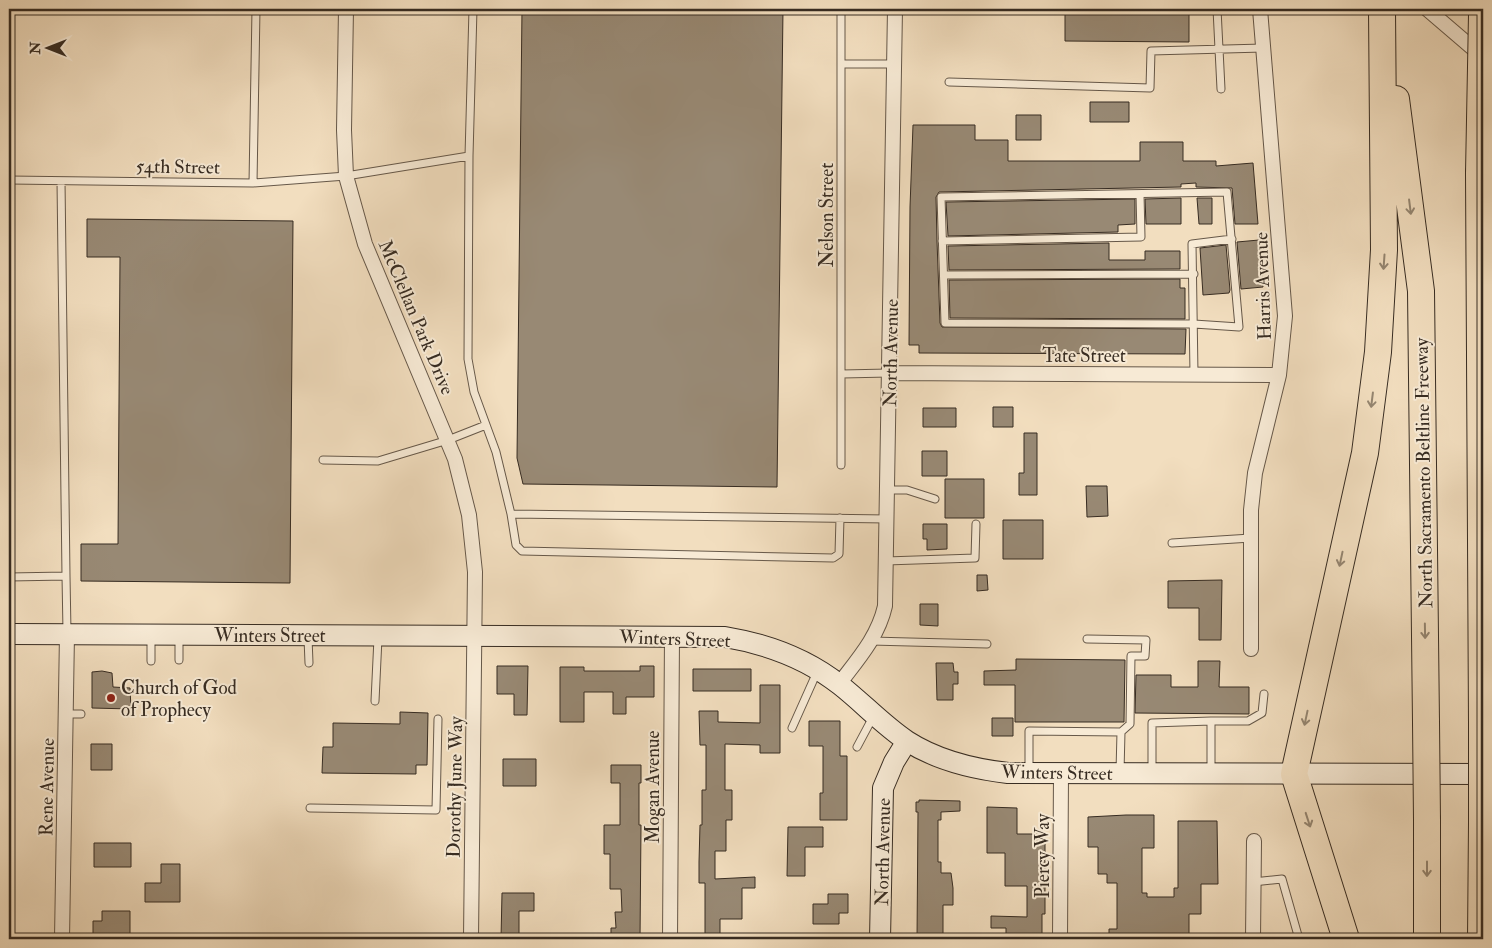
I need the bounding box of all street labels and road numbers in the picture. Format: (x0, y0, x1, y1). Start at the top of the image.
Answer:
street label: 54th Street (136, 154, 220, 180)
street label: Nelson Street (815, 163, 839, 267)
street label: Harris Avenue (1249, 231, 1277, 340)
street label: McClellan Park Drive (373, 236, 460, 398)
street label: North Avenue (878, 299, 904, 407)
street label: North Sacramento Beltline Freeway (1410, 337, 1438, 608)
street label: Tate Street (1042, 344, 1126, 368)
street label: Winters Street (213, 624, 326, 648)
street label: Winters Street (618, 625, 731, 653)
street label: Dorothy June Way (442, 715, 468, 858)
street label: Mogan Avenue (641, 730, 665, 844)
street label: Rene Avenue (34, 738, 60, 836)
street label: Winters Street (1000, 760, 1113, 786)
street label: North Avenue (870, 798, 896, 906)
street label: Piercy Way (1031, 813, 1055, 898)

